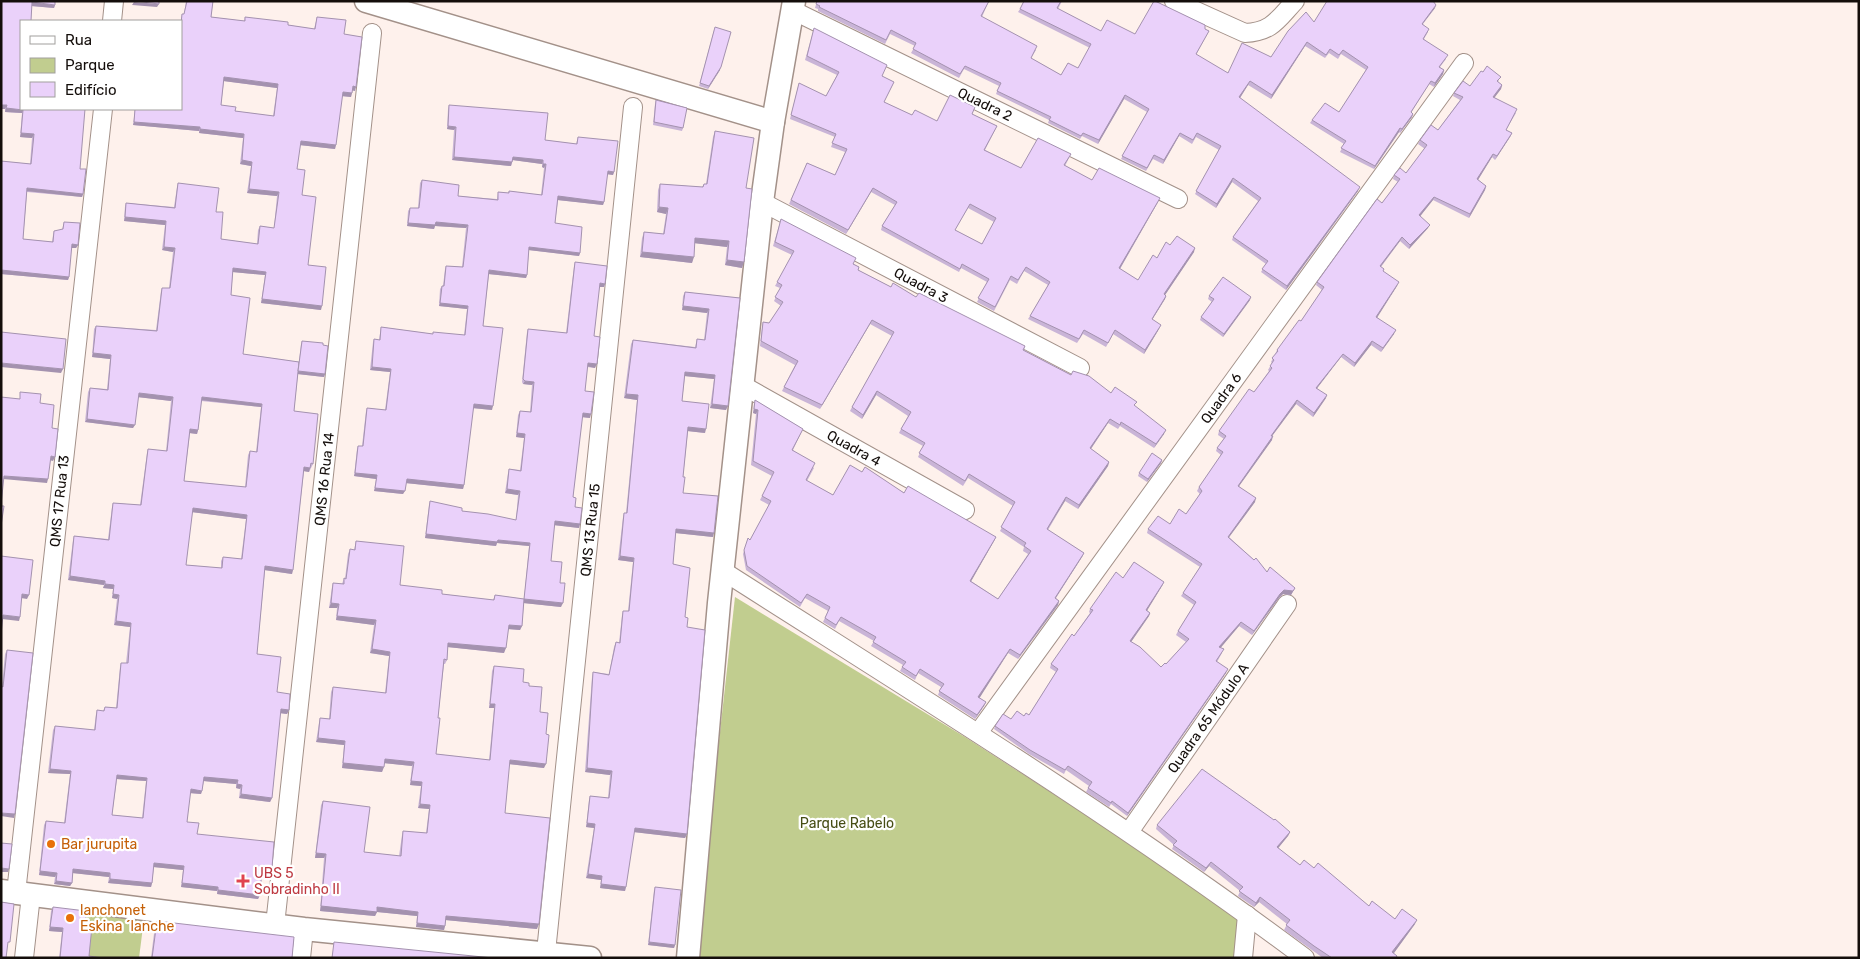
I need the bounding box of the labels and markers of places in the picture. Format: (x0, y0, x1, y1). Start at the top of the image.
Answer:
place label: Bar jurupita (61, 836, 137, 853)
marker: Bar jurupita (45, 838, 57, 850)
place label: UBS 5 Sobradinho II (254, 865, 340, 898)
marker: UBS 5 Sobradinho II (236, 874, 250, 888)
place label: lanchonet Eskina ´lanche (80, 902, 174, 935)
marker: lanchonet Eskina ´lanche (64, 912, 76, 924)

